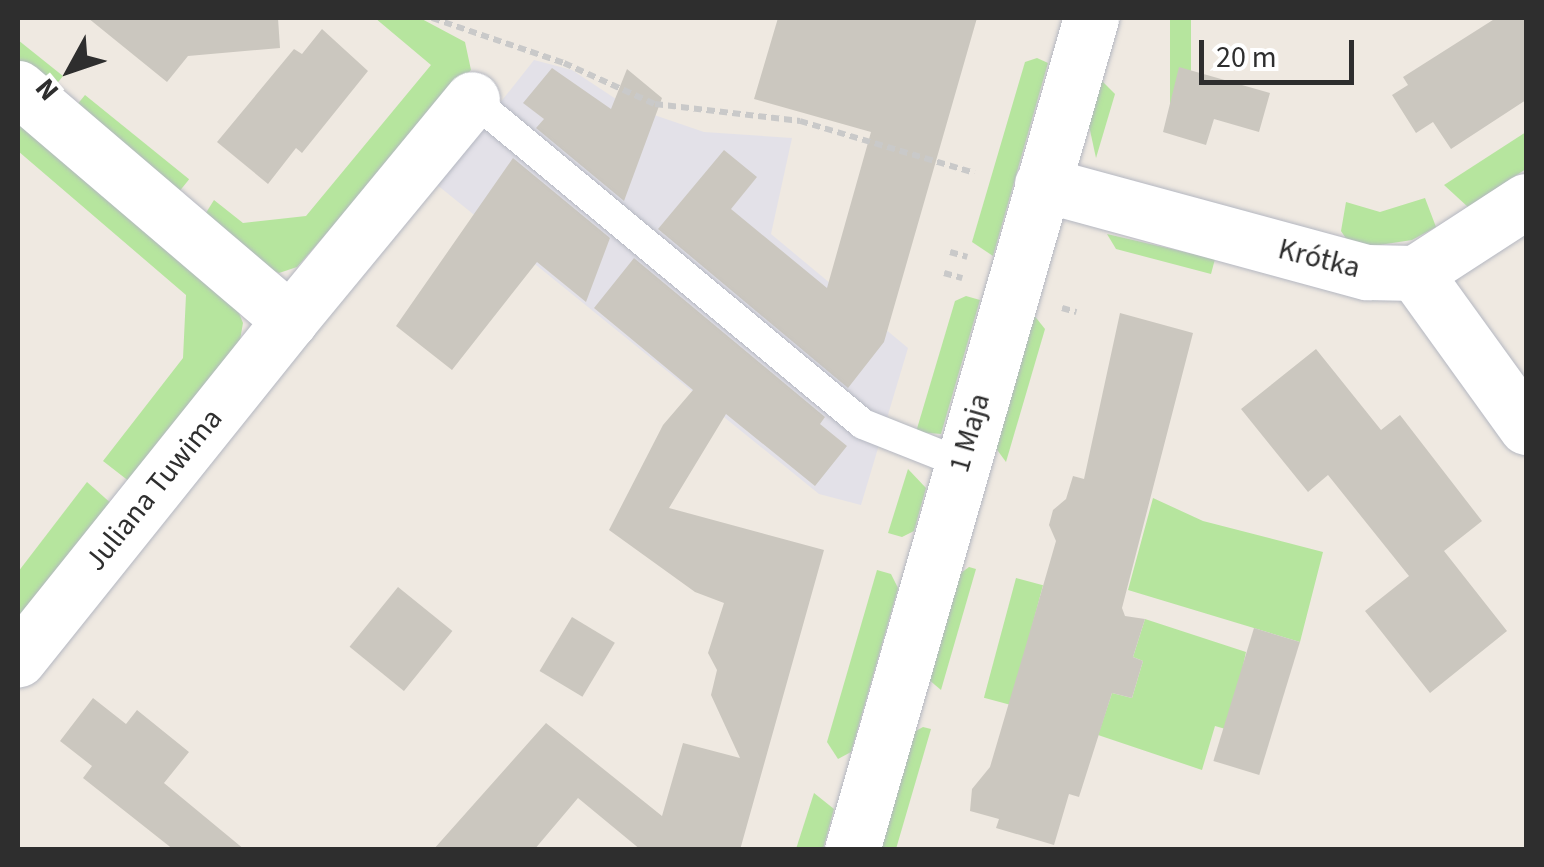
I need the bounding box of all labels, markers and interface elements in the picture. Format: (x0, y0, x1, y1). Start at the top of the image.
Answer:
north arrow (20, 20, 120, 120)
scale bar (1204, 20, 1359, 82)
text: 20 m (1216, 36, 1277, 79)
text: N (26, 69, 68, 109)
street label: Krótka (1274, 231, 1364, 287)
street label: 1 Maja (942, 389, 998, 477)
street label: Juliana Tuwima (78, 402, 230, 578)

